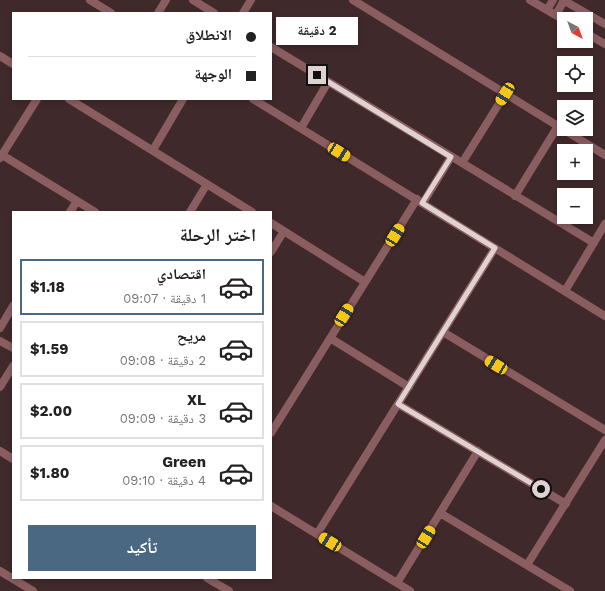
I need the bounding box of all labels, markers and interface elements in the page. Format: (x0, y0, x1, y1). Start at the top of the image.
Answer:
north arrow (557, 12, 593, 48)
map controls (557, 12, 593, 224)
callout: 2 دقيقة (276, 17, 358, 45)
text: 2 دقيقة (298, 23, 336, 38)
text: الانطلاق (186, 26, 232, 44)
button: locate (557, 56, 593, 92)
text: الوجهة (194, 65, 232, 83)
route end (308, 66, 326, 84)
car (494, 81, 516, 107)
button: layers (557, 100, 593, 136)
car (326, 141, 352, 163)
button: + (557, 144, 593, 180)
button: − (557, 188, 593, 224)
car (384, 222, 406, 248)
text: اختر الرحلة (180, 224, 256, 245)
text: اقتصادي (157, 265, 206, 283)
icon: car (218, 269, 254, 305)
text: $1.18 (30, 278, 65, 296)
text: 1 دقيقة · 09:07 (123, 291, 206, 306)
car (333, 302, 355, 328)
text: مريح (177, 327, 206, 345)
icon: car (218, 331, 254, 367)
text: $1.59 (30, 340, 68, 358)
text: 2 دقيقة · 09:08 (120, 353, 206, 368)
car (483, 354, 509, 376)
text: XL (187, 391, 206, 409)
icon: car (218, 393, 254, 429)
text: $2.00 (30, 402, 72, 420)
text: 3 دقيقة · 09:09 (120, 411, 206, 426)
text: Green (162, 453, 206, 471)
icon: car (218, 455, 254, 491)
text: $1.80 (30, 464, 70, 482)
text: 4 دقيقة · 09:10 (122, 473, 206, 488)
route start (532, 480, 550, 498)
car (415, 524, 437, 550)
button: تأكيد (28, 525, 256, 571)
car (317, 531, 343, 553)

